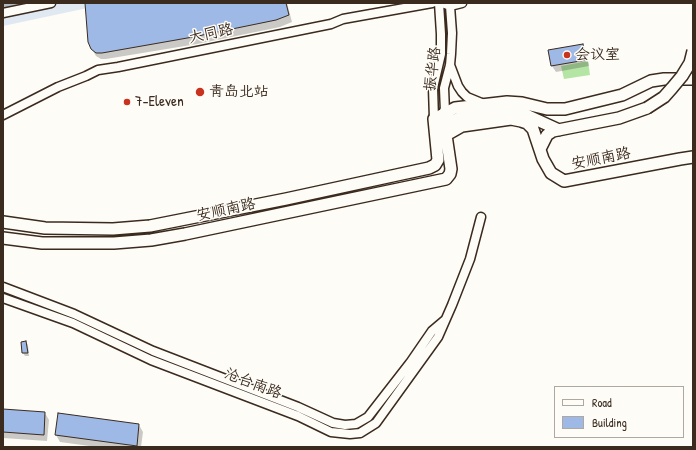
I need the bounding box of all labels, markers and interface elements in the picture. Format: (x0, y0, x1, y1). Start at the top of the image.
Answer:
street label: 大同路 (187, 21, 235, 47)
street label: 振华路 (421, 46, 445, 92)
place label: 会议室 (575, 46, 620, 64)
marker: 会议室 (562, 50, 572, 60)
place label: 青岛北站 (209, 83, 269, 101)
marker: 青岛北站 (194, 86, 206, 98)
place label: 7-Eleven (135, 93, 184, 111)
marker: 7-Eleven (122, 97, 132, 107)
street label: 安顺南路 (570, 144, 632, 174)
street label: 安顺南路 (195, 195, 257, 225)
street label: 沧台南路 (222, 365, 284, 403)
legend (554, 386, 684, 438)
text: Road (592, 394, 612, 411)
text: Building (592, 414, 627, 431)

